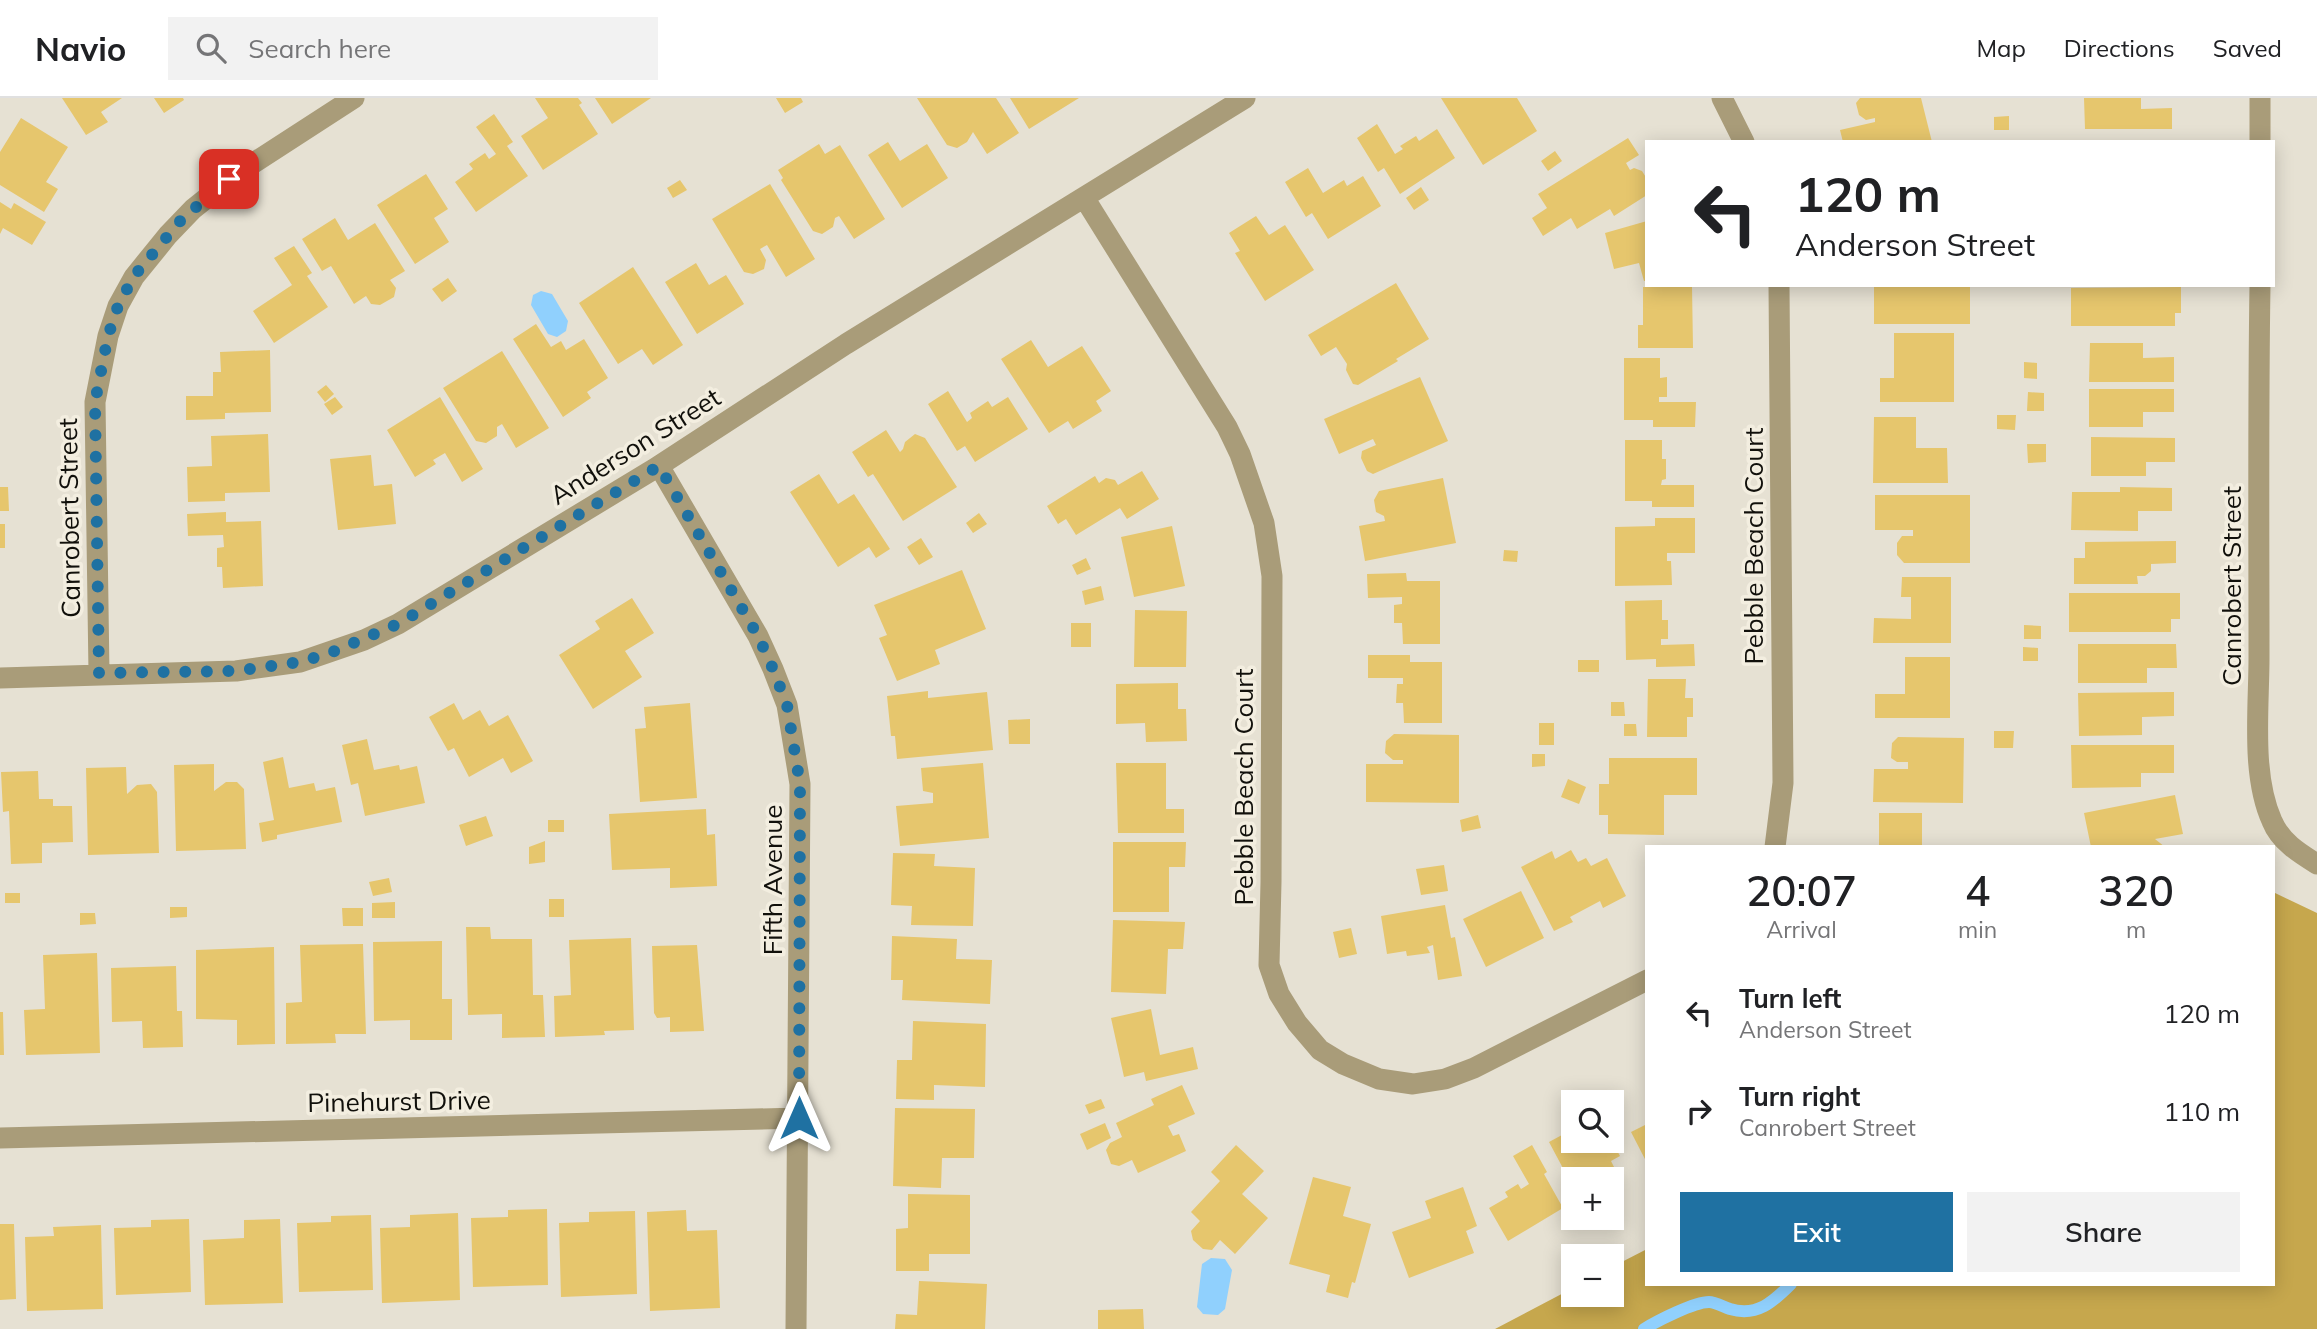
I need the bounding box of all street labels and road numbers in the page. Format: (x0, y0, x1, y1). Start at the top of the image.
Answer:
street label: Anderson Street (544, 380, 726, 512)
street label: Canrobert Street (51, 418, 87, 618)
street label: Pebble Beach Court (1737, 427, 1770, 665)
street label: Canrobert Street (2215, 486, 2248, 686)
street label: Pebble Beach Court (1227, 668, 1260, 906)
street label: Fifth Avenue (756, 805, 789, 955)
street label: Pinehurst Drive (307, 1083, 491, 1119)

